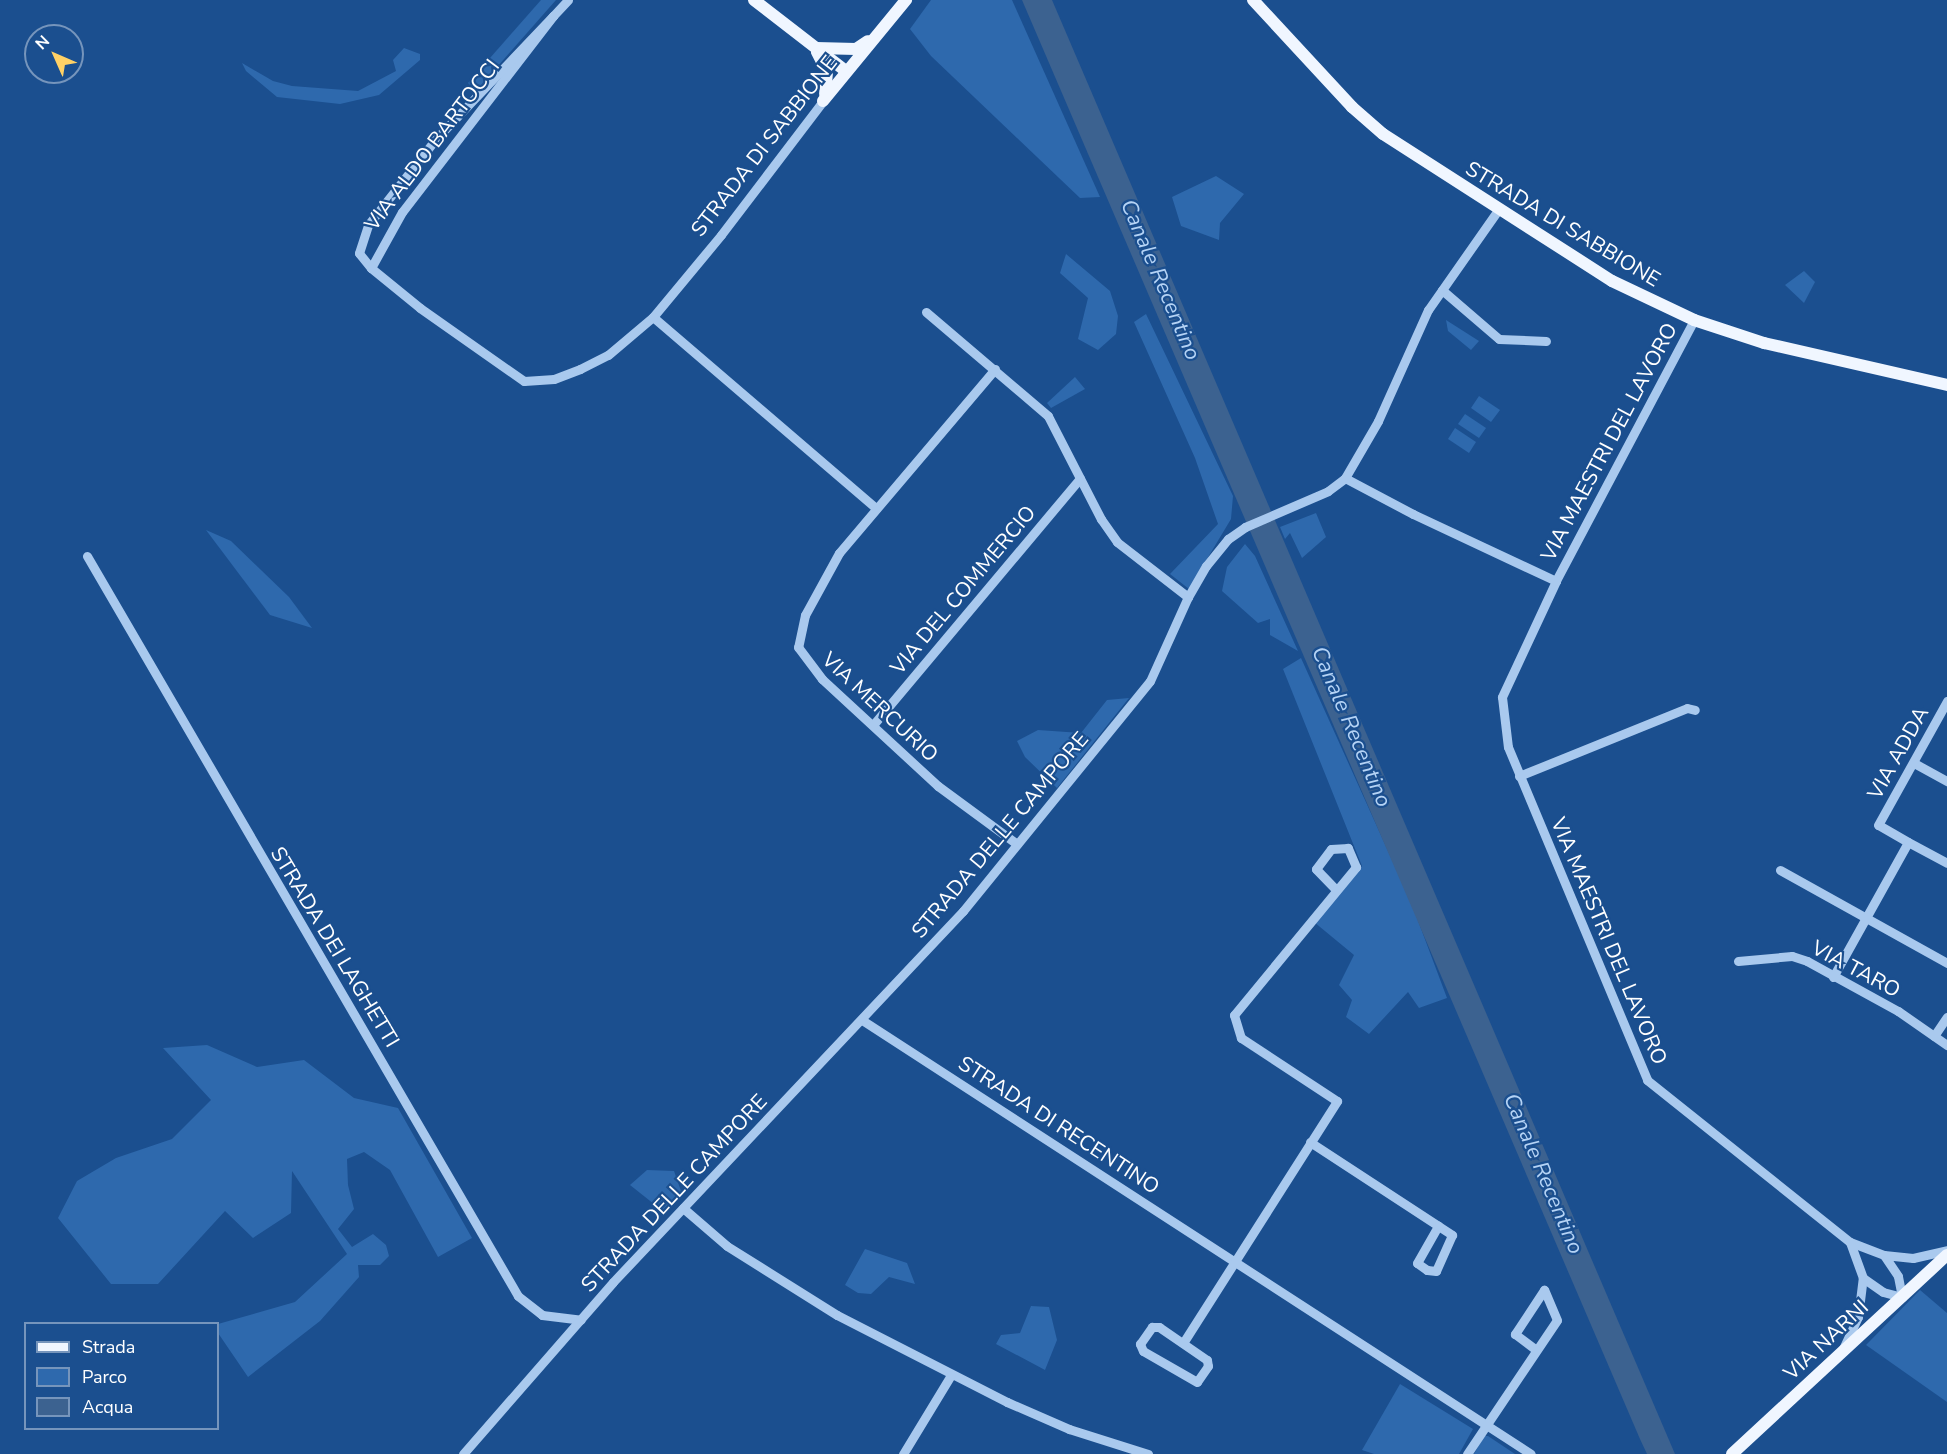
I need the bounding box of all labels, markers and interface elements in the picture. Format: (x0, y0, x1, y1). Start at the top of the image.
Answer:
north arrow (24, 24, 84, 84)
text: N (31, 31, 55, 55)
street label: STRADA DI SABBIONE (686, 51, 842, 241)
street label: VIA ALDO BARTOCCI (359, 54, 505, 236)
street label: STRADA DI SABBIONE (1461, 156, 1665, 292)
water label: Canale Recentino (1114, 196, 1206, 364)
street label: VIA MAESTRI DEL LAVORO (1535, 319, 1683, 565)
street label: VIA DEL COMMERCIO (885, 500, 1041, 680)
water label: Canale Recentino (1305, 643, 1397, 811)
street label: VIA MERCURIO (817, 647, 943, 767)
street label: VIA ADDA (1862, 702, 1934, 804)
street label: STRADA DELLE CAMPORE (906, 727, 1094, 943)
street label: VIA MAESTRI DEL LAVORO (1545, 814, 1673, 1068)
street label: STRADA DEI LAGHETTI (265, 842, 405, 1052)
street label: VIA TARO (1807, 935, 1905, 1003)
street label: STRADA DI RECENTINO (954, 1051, 1164, 1199)
street label: STRADA DELLE CAMPORE (576, 1089, 772, 1297)
water label: Canale Recentino (1497, 1090, 1589, 1258)
street label: VIA NARNI (1779, 1295, 1873, 1385)
legend (24, 1322, 219, 1430)
text: Strada (82, 1335, 135, 1359)
text: Parco (82, 1365, 127, 1389)
text: Acqua (82, 1395, 133, 1419)

